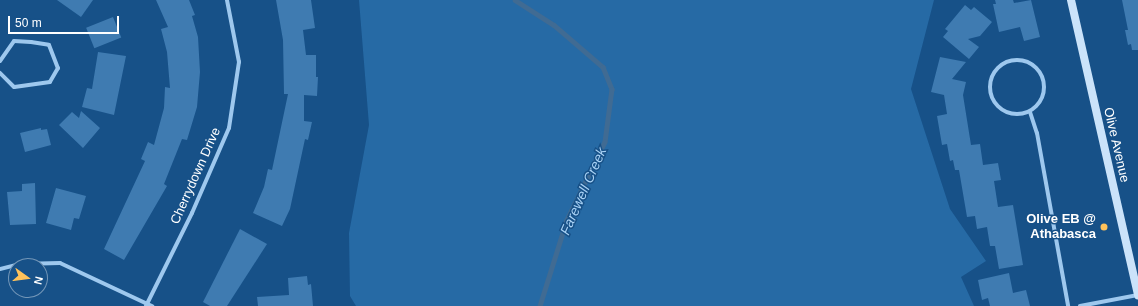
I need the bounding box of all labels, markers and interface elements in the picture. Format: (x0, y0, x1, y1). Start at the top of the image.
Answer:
scale bar (10, 8, 121, 34)
text: 50 m (15, 16, 42, 30)
street label: Olive Avenue (1100, 106, 1132, 184)
street label: Cherrydown Drive (168, 125, 224, 227)
water label: Farewell Creek (556, 145, 610, 237)
place label: Olive EB @ Athabasca (1026, 212, 1096, 243)
marker: Olive EB @ Athabasca (1099, 222, 1109, 232)
north arrow (8, 258, 48, 298)
text: N (32, 275, 45, 286)

